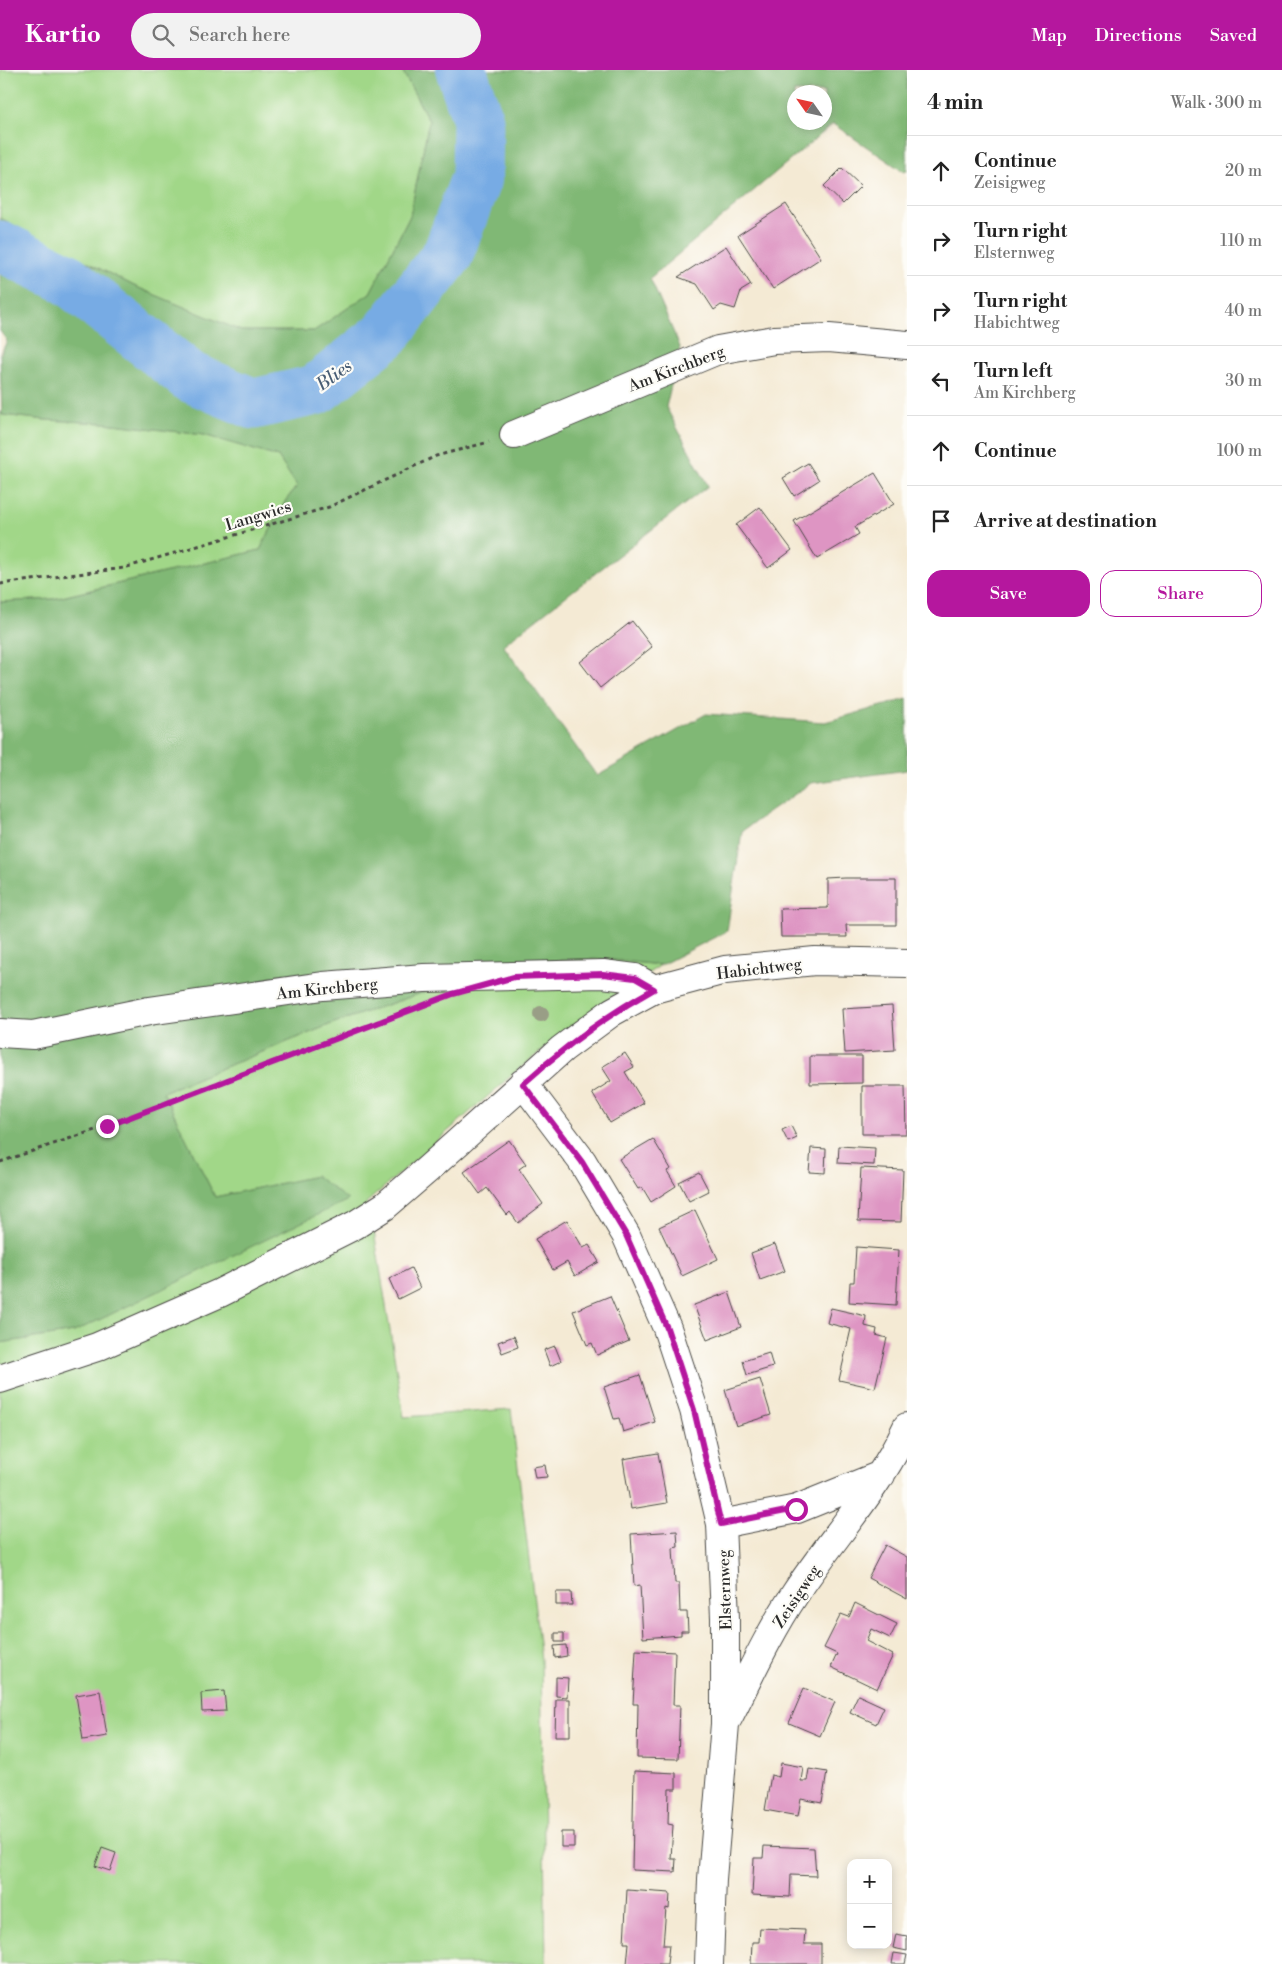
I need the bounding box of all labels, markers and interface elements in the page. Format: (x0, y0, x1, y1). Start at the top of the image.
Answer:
search box (131, 13, 481, 58)
text: Kartio (25, 20, 101, 50)
icon: search (149, 21, 177, 49)
text: Search here (189, 23, 290, 47)
text: Map (1031, 24, 1067, 47)
text: Directions (1095, 24, 1182, 47)
text: Saved (1210, 24, 1257, 47)
north arrow (787, 85, 832, 130)
text: 4 min (927, 90, 983, 116)
text: Walk · 300 m (1171, 93, 1262, 113)
text: Continue (974, 149, 1057, 173)
icon: ahead (927, 157, 955, 185)
text: 20 m (1225, 161, 1262, 181)
text: Zeisigweg (974, 173, 1046, 193)
text: Turn right (974, 219, 1067, 243)
icon: right (927, 227, 955, 255)
text: 110 m (1220, 231, 1262, 251)
text: Elsternweg (974, 243, 1055, 263)
text: Turn right (974, 289, 1067, 313)
icon: right (927, 297, 955, 325)
text: 40 m (1225, 301, 1262, 321)
text: Habichtweg (974, 313, 1060, 333)
street label: Am Kirchberg (624, 341, 728, 397)
water label: Blies (311, 355, 357, 397)
text: Turn left (974, 359, 1053, 383)
icon: left (927, 367, 955, 395)
text: 30 m (1225, 371, 1262, 391)
text: Am Kirchberg (974, 383, 1076, 403)
icon: ahead (927, 437, 955, 465)
text: Continue (974, 439, 1057, 463)
text: 100 m (1217, 441, 1262, 461)
street label: Langwies (223, 496, 294, 535)
icon: arrive (927, 507, 955, 535)
text: Arrive at destination (974, 509, 1157, 533)
button: Save (927, 570, 1090, 617)
button: Share (1100, 570, 1262, 617)
street label: Habichtweg (715, 954, 804, 984)
street label: Am Kirchberg (274, 974, 379, 1004)
route end (96, 1115, 119, 1138)
route start (785, 1498, 808, 1521)
street label: Elsternweg (714, 1549, 736, 1631)
street label: Zeisigweg (769, 1560, 825, 1632)
map controls (847, 1859, 892, 1949)
button: + (847, 1859, 892, 1904)
button: − (847, 1904, 892, 1949)

